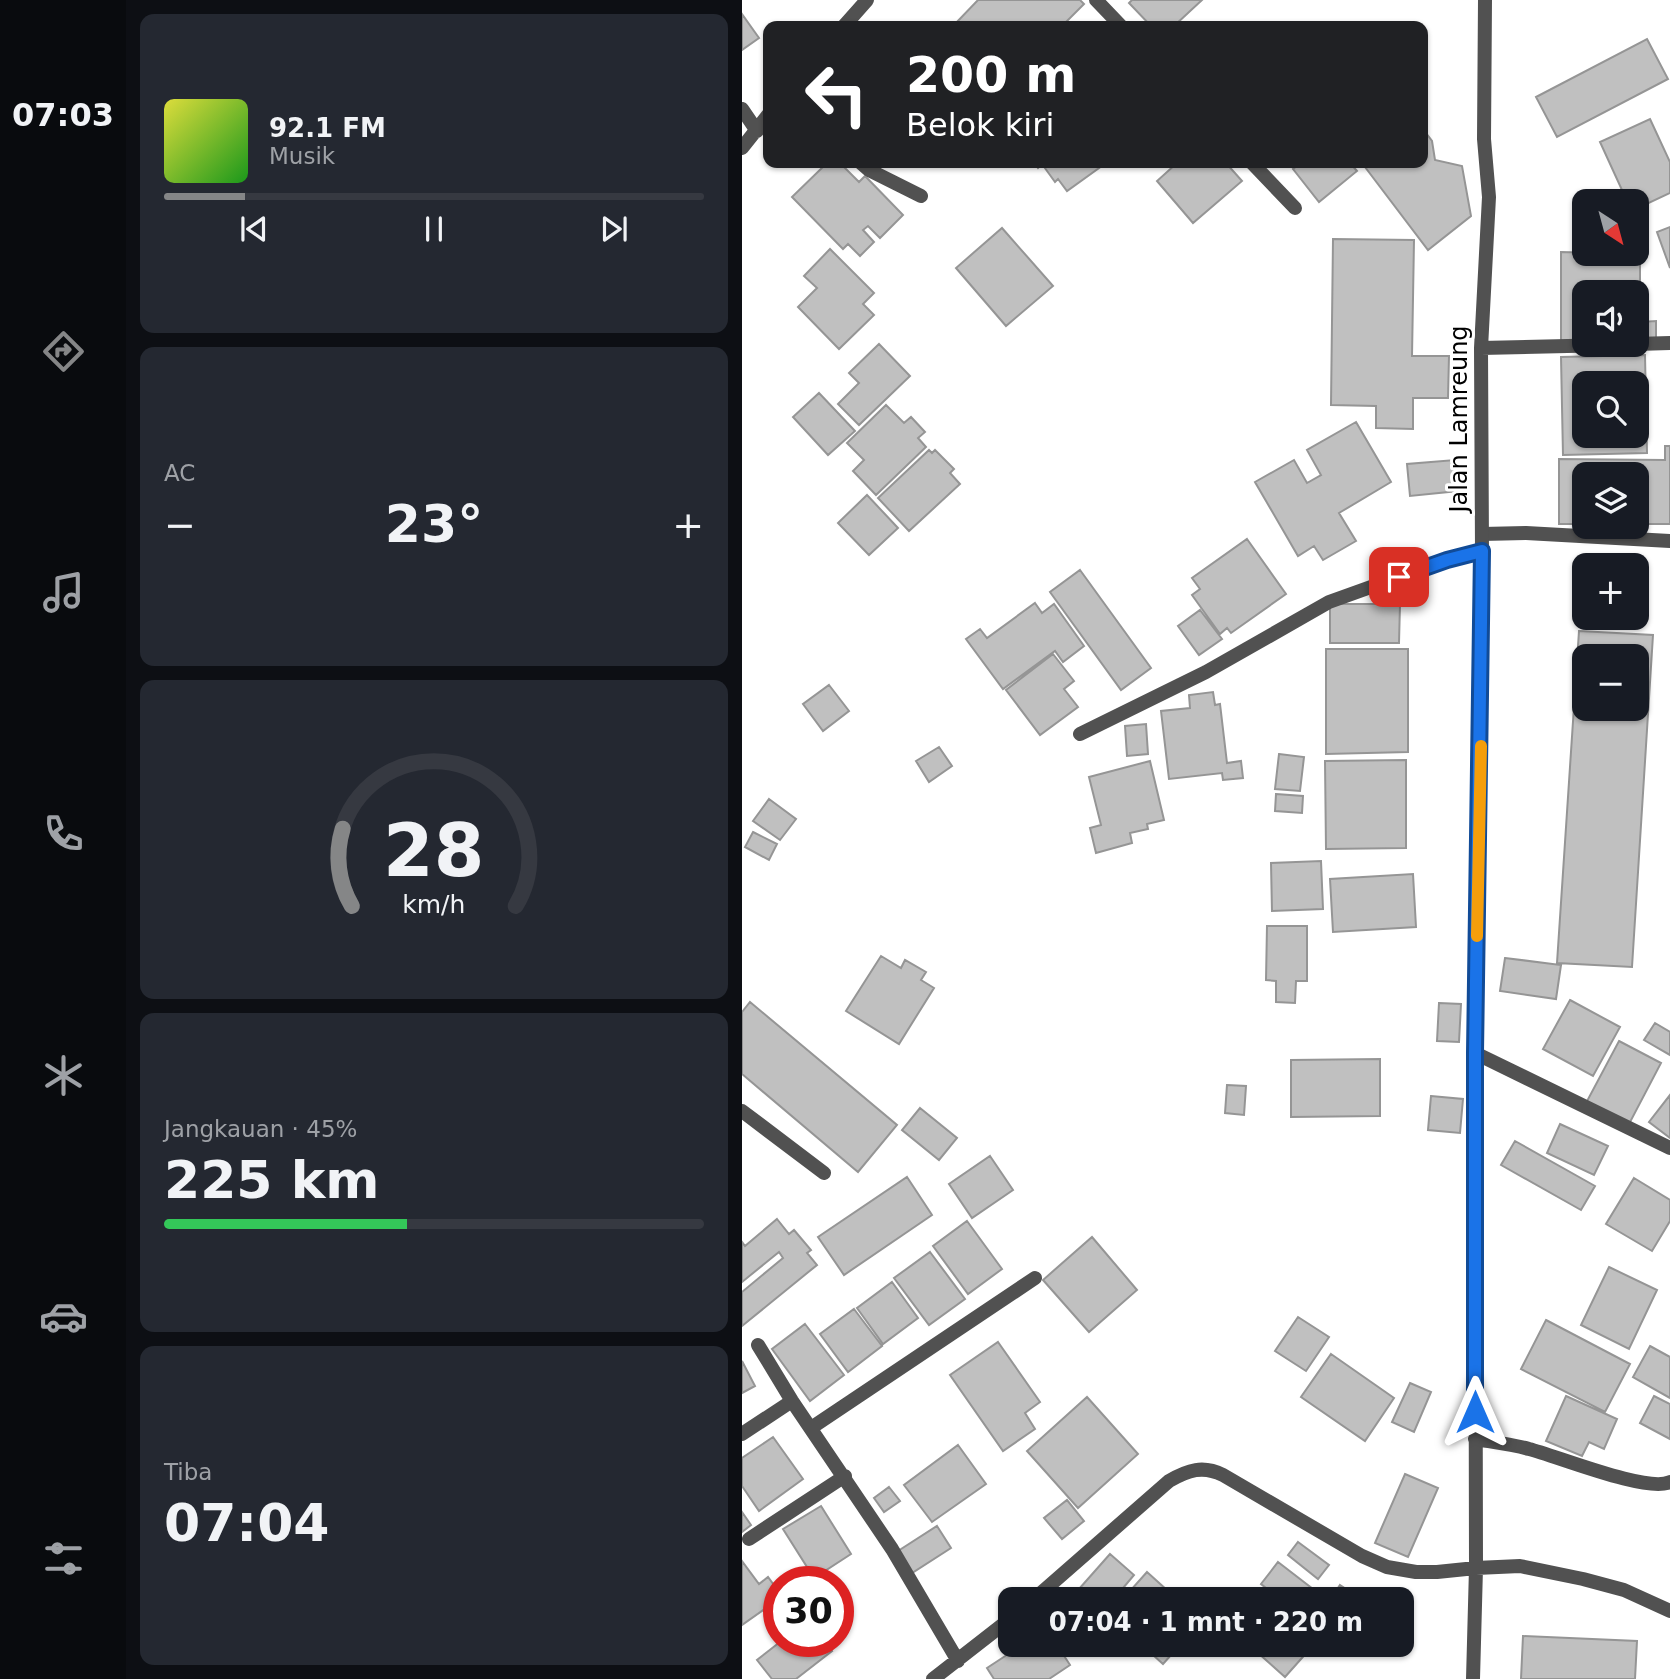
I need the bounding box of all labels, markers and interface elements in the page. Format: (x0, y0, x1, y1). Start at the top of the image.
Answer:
text: 200 m (906, 47, 1076, 104)
icon: left (791, 49, 882, 140)
text: 07:03 (12, 96, 114, 134)
text: Belok kiri (906, 106, 1054, 144)
text: 92.1 FM (269, 113, 386, 143)
text: Musik (269, 143, 335, 169)
north arrow (1572, 189, 1648, 266)
map controls (1572, 189, 1649, 721)
icon: previous (235, 210, 273, 248)
icon: pause (415, 210, 453, 248)
icon: next (595, 210, 633, 248)
button: sound (1572, 280, 1649, 357)
street label: Jalan Lamreung (1445, 325, 1473, 515)
icon: directions (39, 327, 88, 376)
button: search (1572, 371, 1649, 448)
text: AC (164, 460, 195, 486)
button: layers (1572, 462, 1649, 539)
text: 23° (385, 494, 483, 554)
text: − (164, 503, 196, 547)
text: + (672, 503, 704, 547)
pin (1369, 547, 1429, 607)
button: + (1572, 553, 1649, 630)
icon: arrive (1380, 558, 1418, 596)
icon: music (39, 568, 88, 617)
button: − (1572, 644, 1649, 721)
text: 28 (383, 808, 485, 893)
icon: phone (39, 809, 88, 858)
text: km/h (402, 889, 466, 918)
icon: climate (39, 1051, 88, 1100)
text: Jangkauan · 45% (164, 1116, 357, 1142)
text: 225 km (164, 1150, 379, 1210)
icon: car (39, 1292, 88, 1341)
position arrow (1438, 1375, 1512, 1449)
text: Tiba (164, 1459, 212, 1485)
text: 07:04 (164, 1493, 330, 1553)
icon: filters (39, 1534, 88, 1583)
speed limit sign: 30 (763, 1566, 854, 1657)
text: 07:04 · 1 mnt · 220 m (1049, 1607, 1363, 1637)

